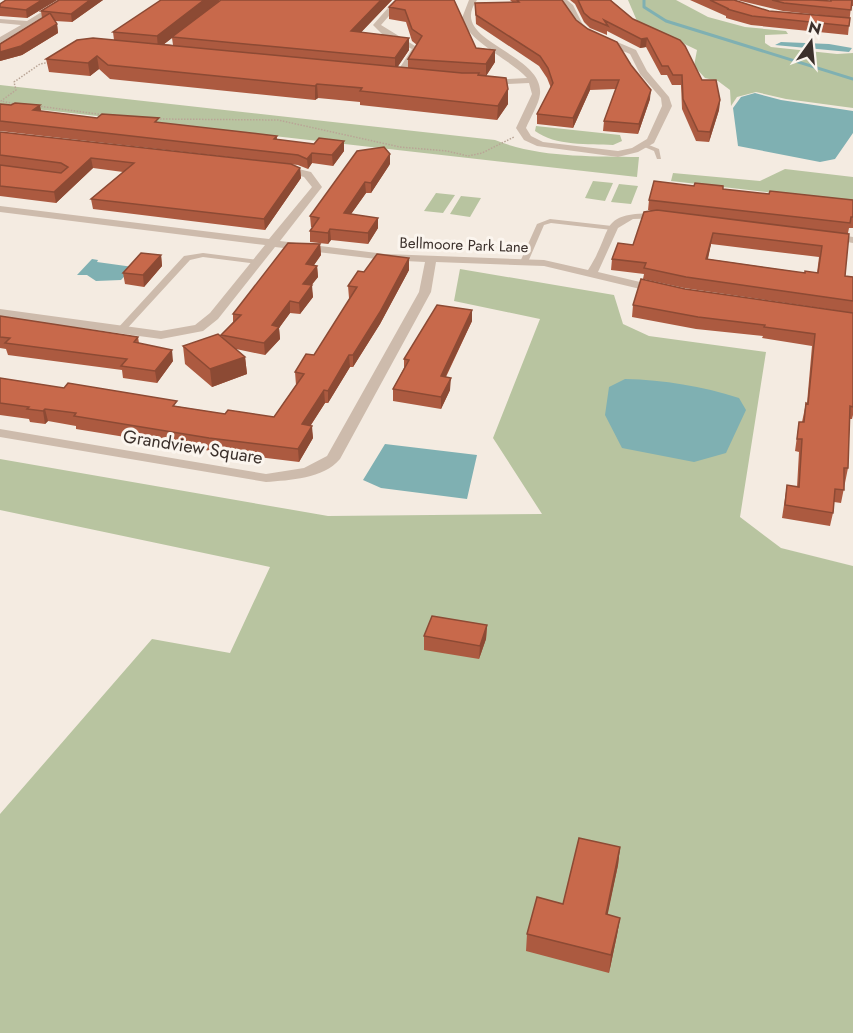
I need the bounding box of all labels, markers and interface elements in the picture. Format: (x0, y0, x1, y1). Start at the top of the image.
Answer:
north arrow (781, 12, 841, 72)
text: N (806, 15, 824, 41)
street label: Bellmoore Park Lane (399, 232, 529, 258)
street label: Grandview Square (121, 423, 265, 471)

